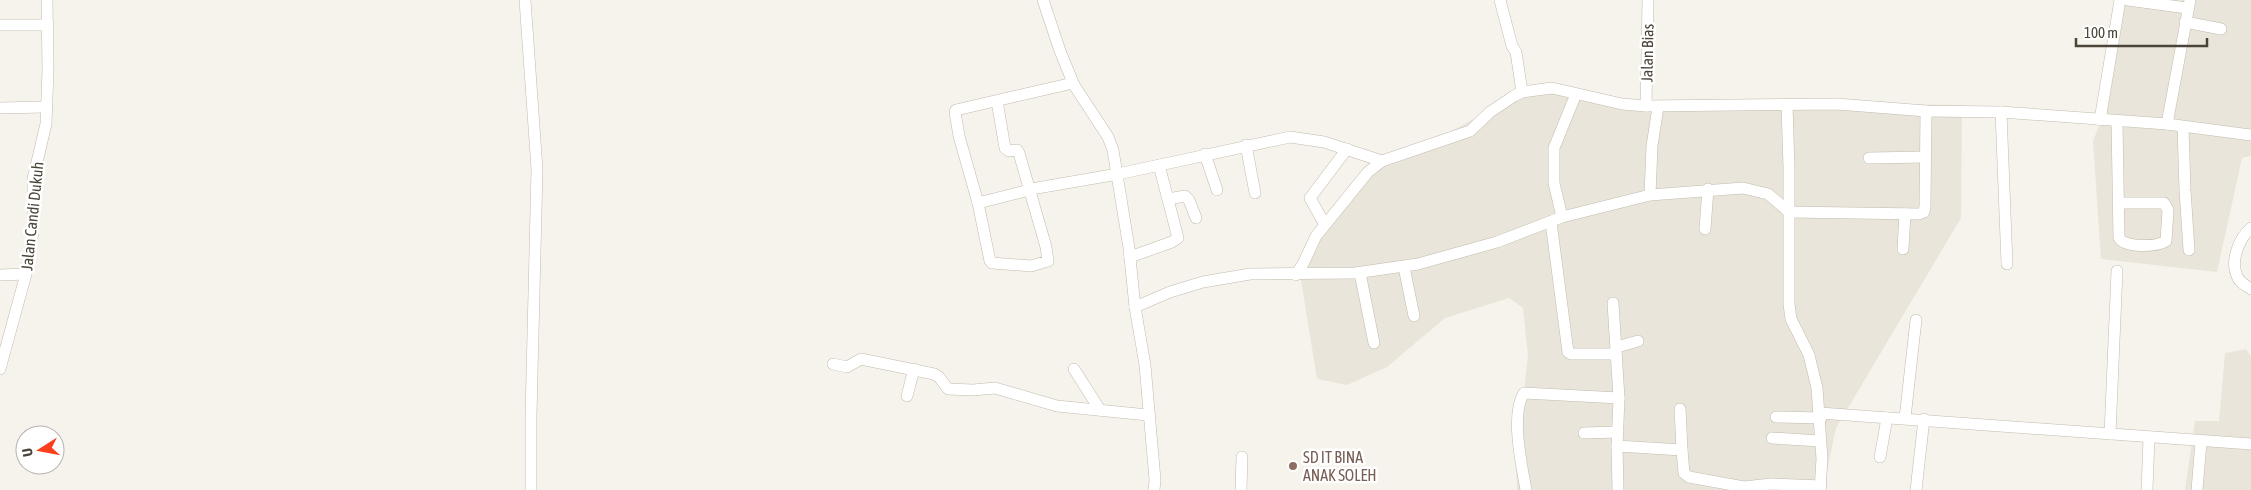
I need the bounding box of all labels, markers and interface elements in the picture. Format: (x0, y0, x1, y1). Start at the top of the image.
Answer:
scale bar (2076, 15, 2207, 47)
street label: Jalan Bias (1637, 23, 1657, 82)
text: 100 m (2084, 24, 2118, 41)
street label: Jalan Candi Dukuh (17, 161, 47, 271)
north arrow (15, 425, 65, 475)
text: U (19, 447, 36, 458)
place label: SD IT BINA ANAK SOLEH (1303, 448, 1377, 484)
marker: SD IT BINA ANAK SOLEH (1287, 460, 1299, 472)

